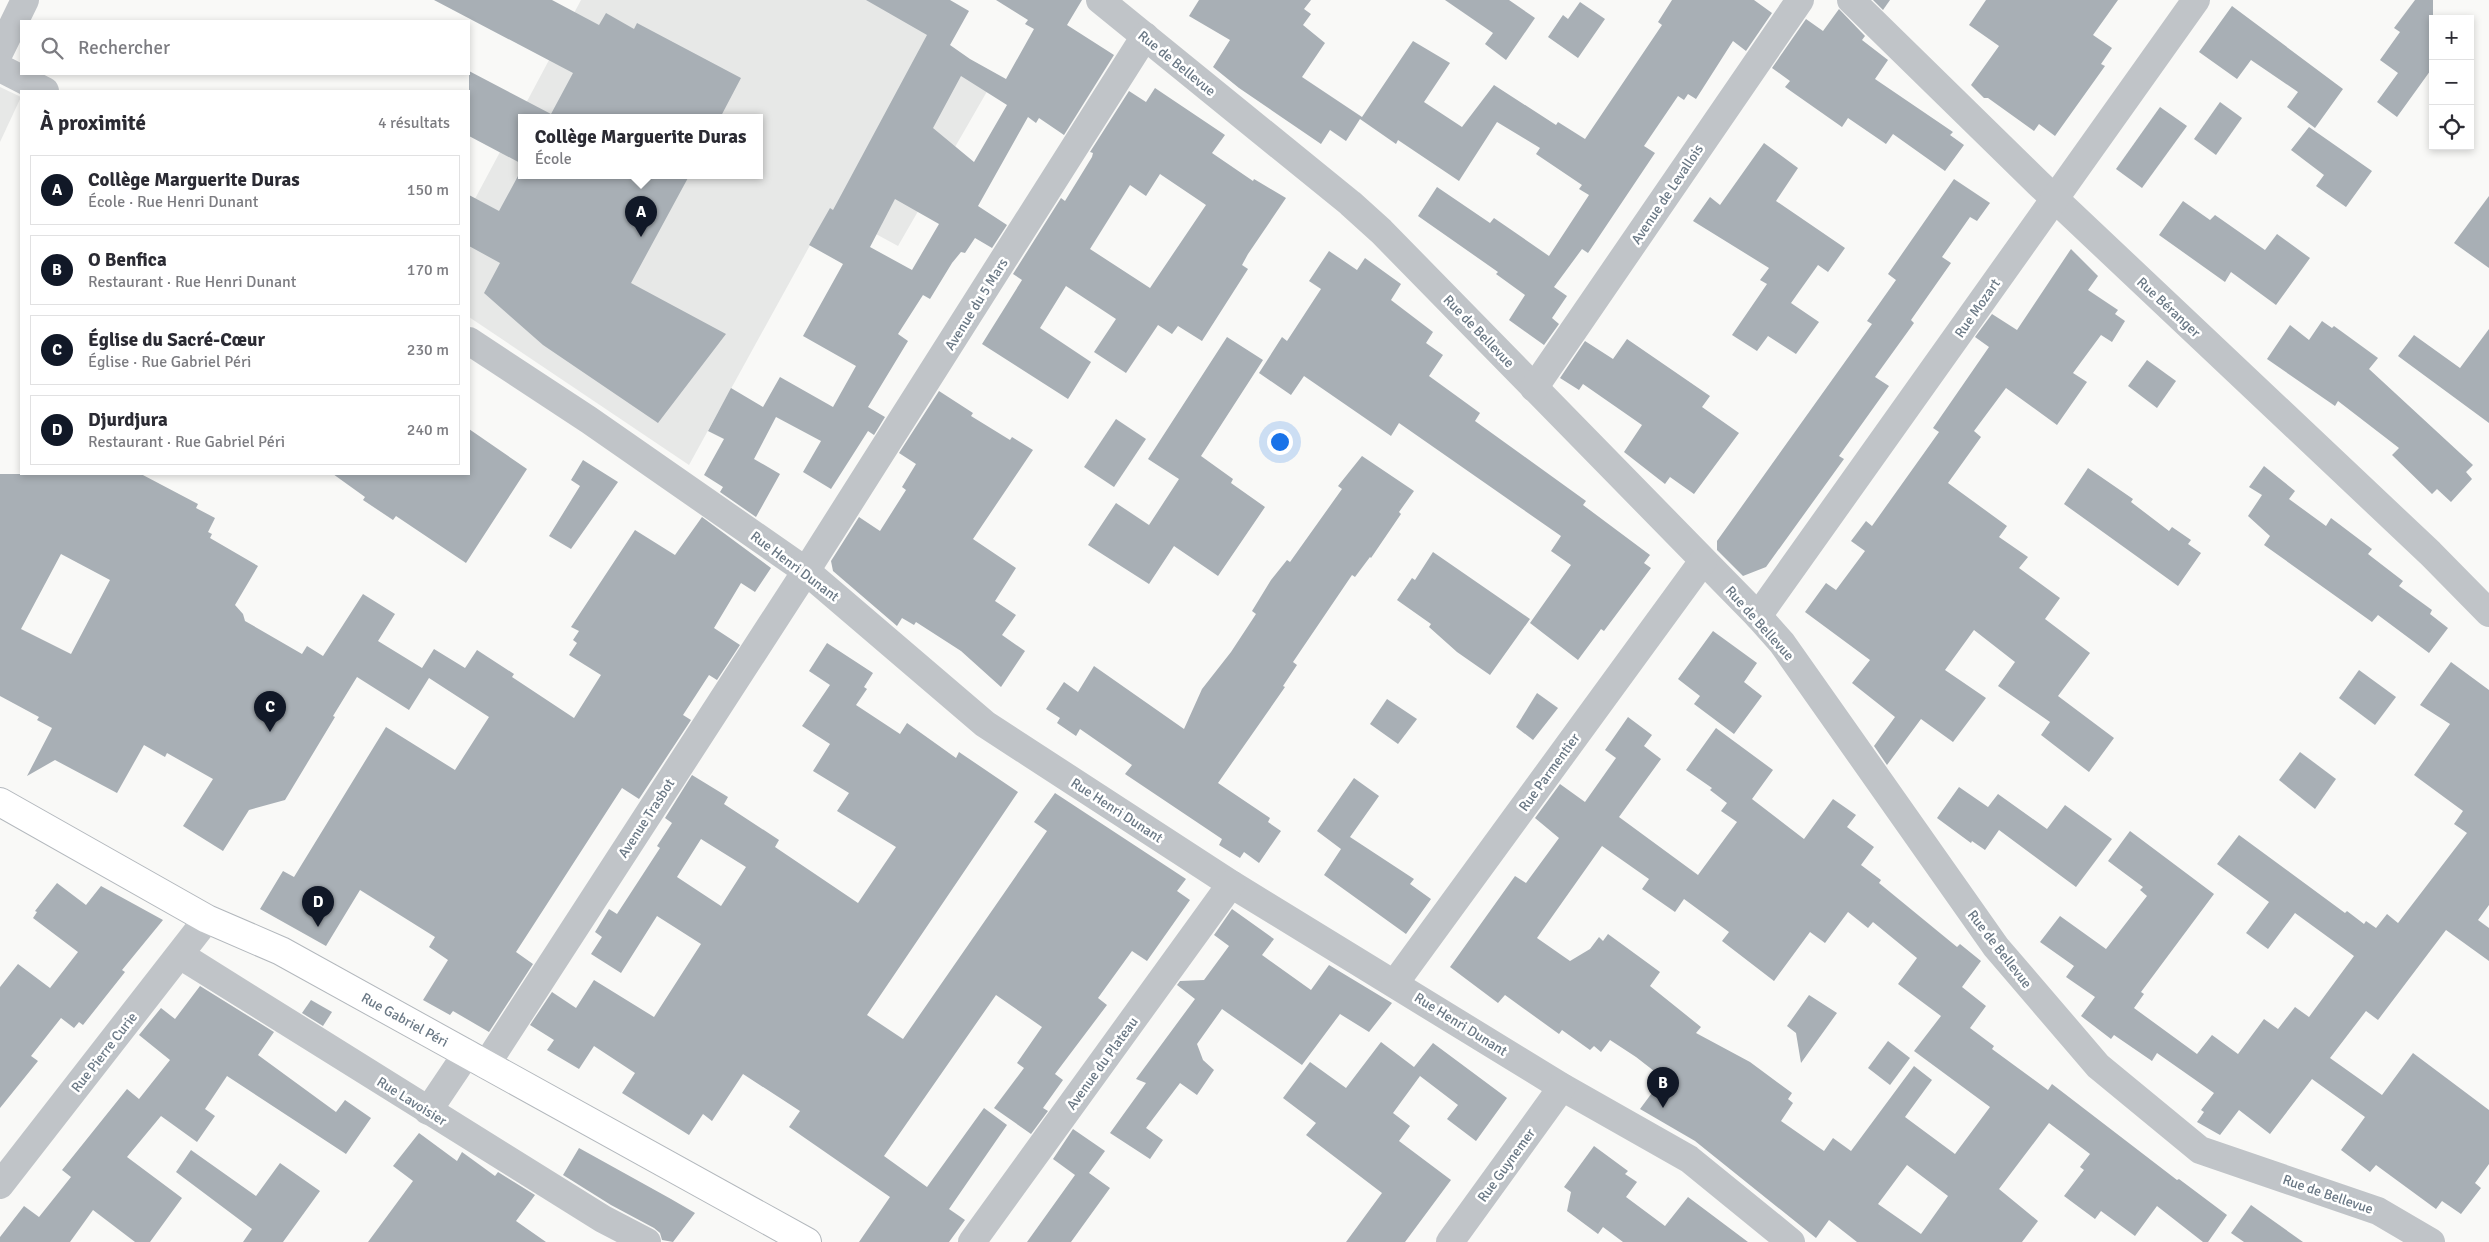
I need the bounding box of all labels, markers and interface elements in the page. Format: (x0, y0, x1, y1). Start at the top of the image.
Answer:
map controls (2429, 15, 2474, 150)
button: + (2429, 15, 2474, 60)
search box (20, 20, 470, 75)
street label: Rue de Bellevue (1135, 27, 1219, 100)
icon: search (38, 34, 66, 62)
text: Rechercher (78, 36, 170, 60)
button: − (2429, 60, 2474, 105)
button: locate (2429, 105, 2474, 150)
text: À proximité (40, 110, 146, 136)
text: 4 résultats (378, 113, 450, 133)
popup (518, 114, 763, 179)
text: Collège Marguerite Duras (535, 125, 746, 149)
street label: Avenue de Levallois (1628, 141, 1707, 247)
text: École (535, 149, 572, 169)
text: Collège Marguerite Duras (88, 168, 300, 192)
text: A (52, 180, 62, 200)
text: 150 m (407, 180, 449, 200)
text: École · Rue Henri Dunant (88, 192, 258, 212)
pin: A (625, 196, 657, 237)
text: O Benfica (88, 248, 167, 272)
street label: Avenue du 5 Mars (941, 255, 1012, 353)
text: B (52, 260, 62, 280)
text: 170 m (407, 260, 449, 280)
text: Restaurant · Rue Henri Dunant (88, 272, 296, 292)
street label: Rue Béranger (2133, 274, 2205, 342)
street label: Rue Mozart (1951, 276, 2004, 341)
street label: Rue de Bellevue (1440, 291, 1518, 371)
text: Église du Sacré-Cœur (88, 328, 265, 352)
text: C (52, 340, 62, 360)
text: 230 m (407, 340, 449, 360)
text: Église · Rue Gabriel Péri (88, 352, 251, 372)
text: Djurdjura (88, 408, 168, 432)
text: D (52, 420, 62, 440)
text: 240 m (407, 420, 449, 440)
your location (1267, 429, 1293, 455)
text: Restaurant · Rue Gabriel Péri (88, 432, 285, 452)
street label: Rue Henri Dunant (747, 528, 842, 605)
street label: Rue de Bellevue (1722, 583, 1798, 664)
pin: C (254, 691, 286, 732)
street label: Rue Parmentier (1515, 729, 1584, 815)
street label: Rue Henri Dunant (1068, 774, 1166, 847)
street label: Avenue Trasbot (615, 775, 678, 861)
pin: D (302, 886, 334, 927)
street label: Rue de Bellevue (1964, 907, 2035, 992)
street label: Rue Gabriel Péri (358, 989, 451, 1051)
street label: Rue Henri Dunant (1411, 989, 1510, 1060)
street label: Rue Pierre Curie (68, 1009, 141, 1096)
street label: Avenue du Plateau (1063, 1014, 1142, 1113)
pin: B (1647, 1067, 1679, 1108)
street label: Rue Lavoisier (374, 1073, 451, 1130)
street label: Rue Guynemer (1474, 1124, 1539, 1205)
street label: Rue de Bellevue (2280, 1171, 2375, 1218)

